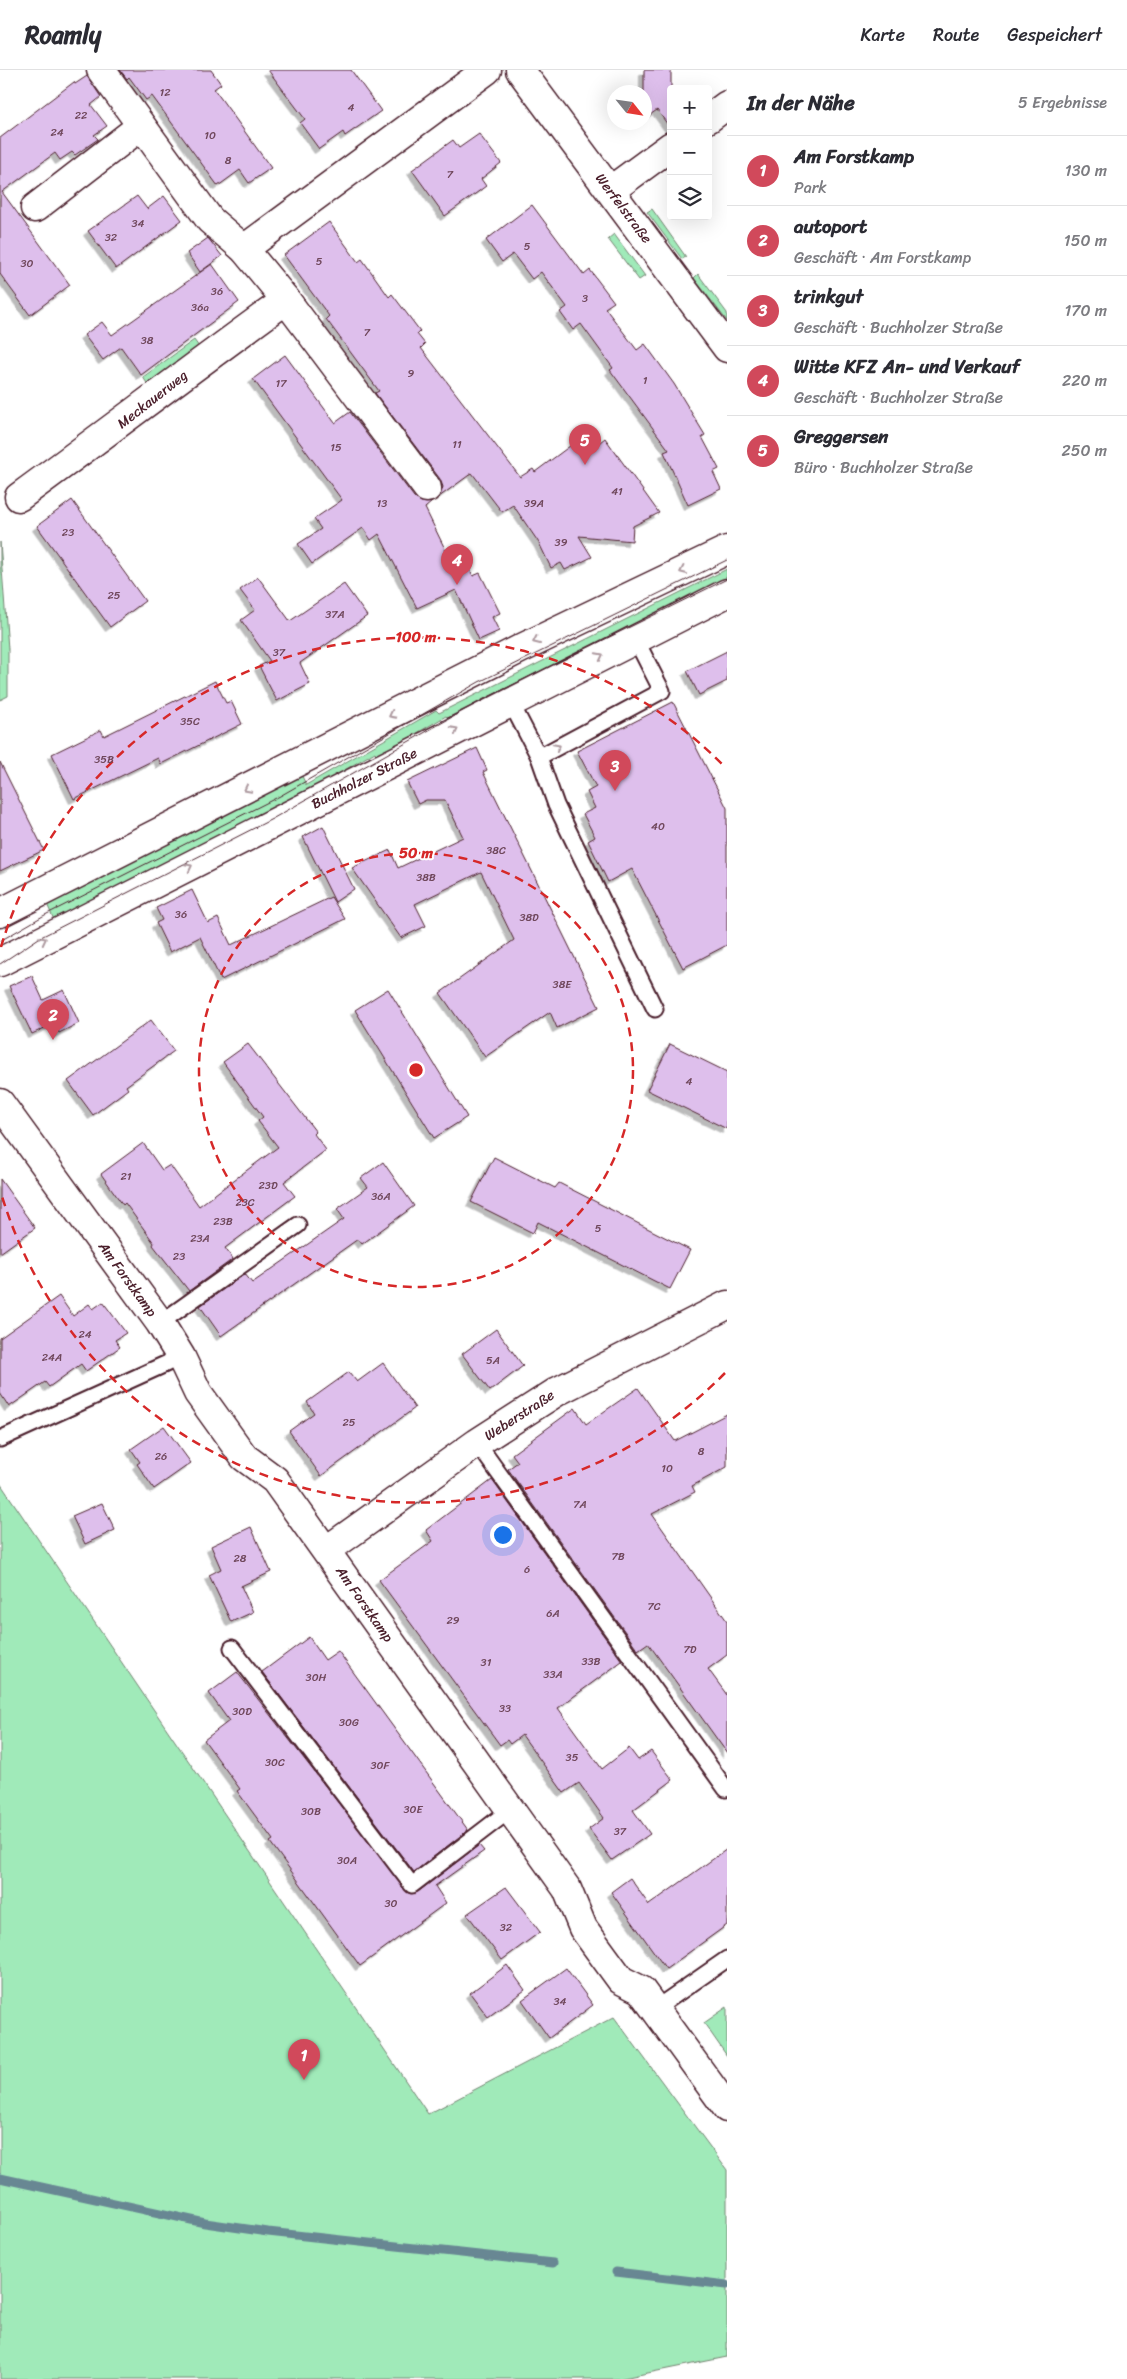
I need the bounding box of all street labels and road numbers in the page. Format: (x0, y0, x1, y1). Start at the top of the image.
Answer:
street label: Werfelstraße (589, 168, 659, 249)
street label: Meckauerweg (111, 364, 193, 435)
street label: Buchholzer Straße (307, 741, 422, 816)
street label: Am Forstkamp (91, 1235, 164, 1323)
street label: Weberstraße (479, 1383, 560, 1448)
street label: Am Forstkamp (328, 1560, 401, 1648)

